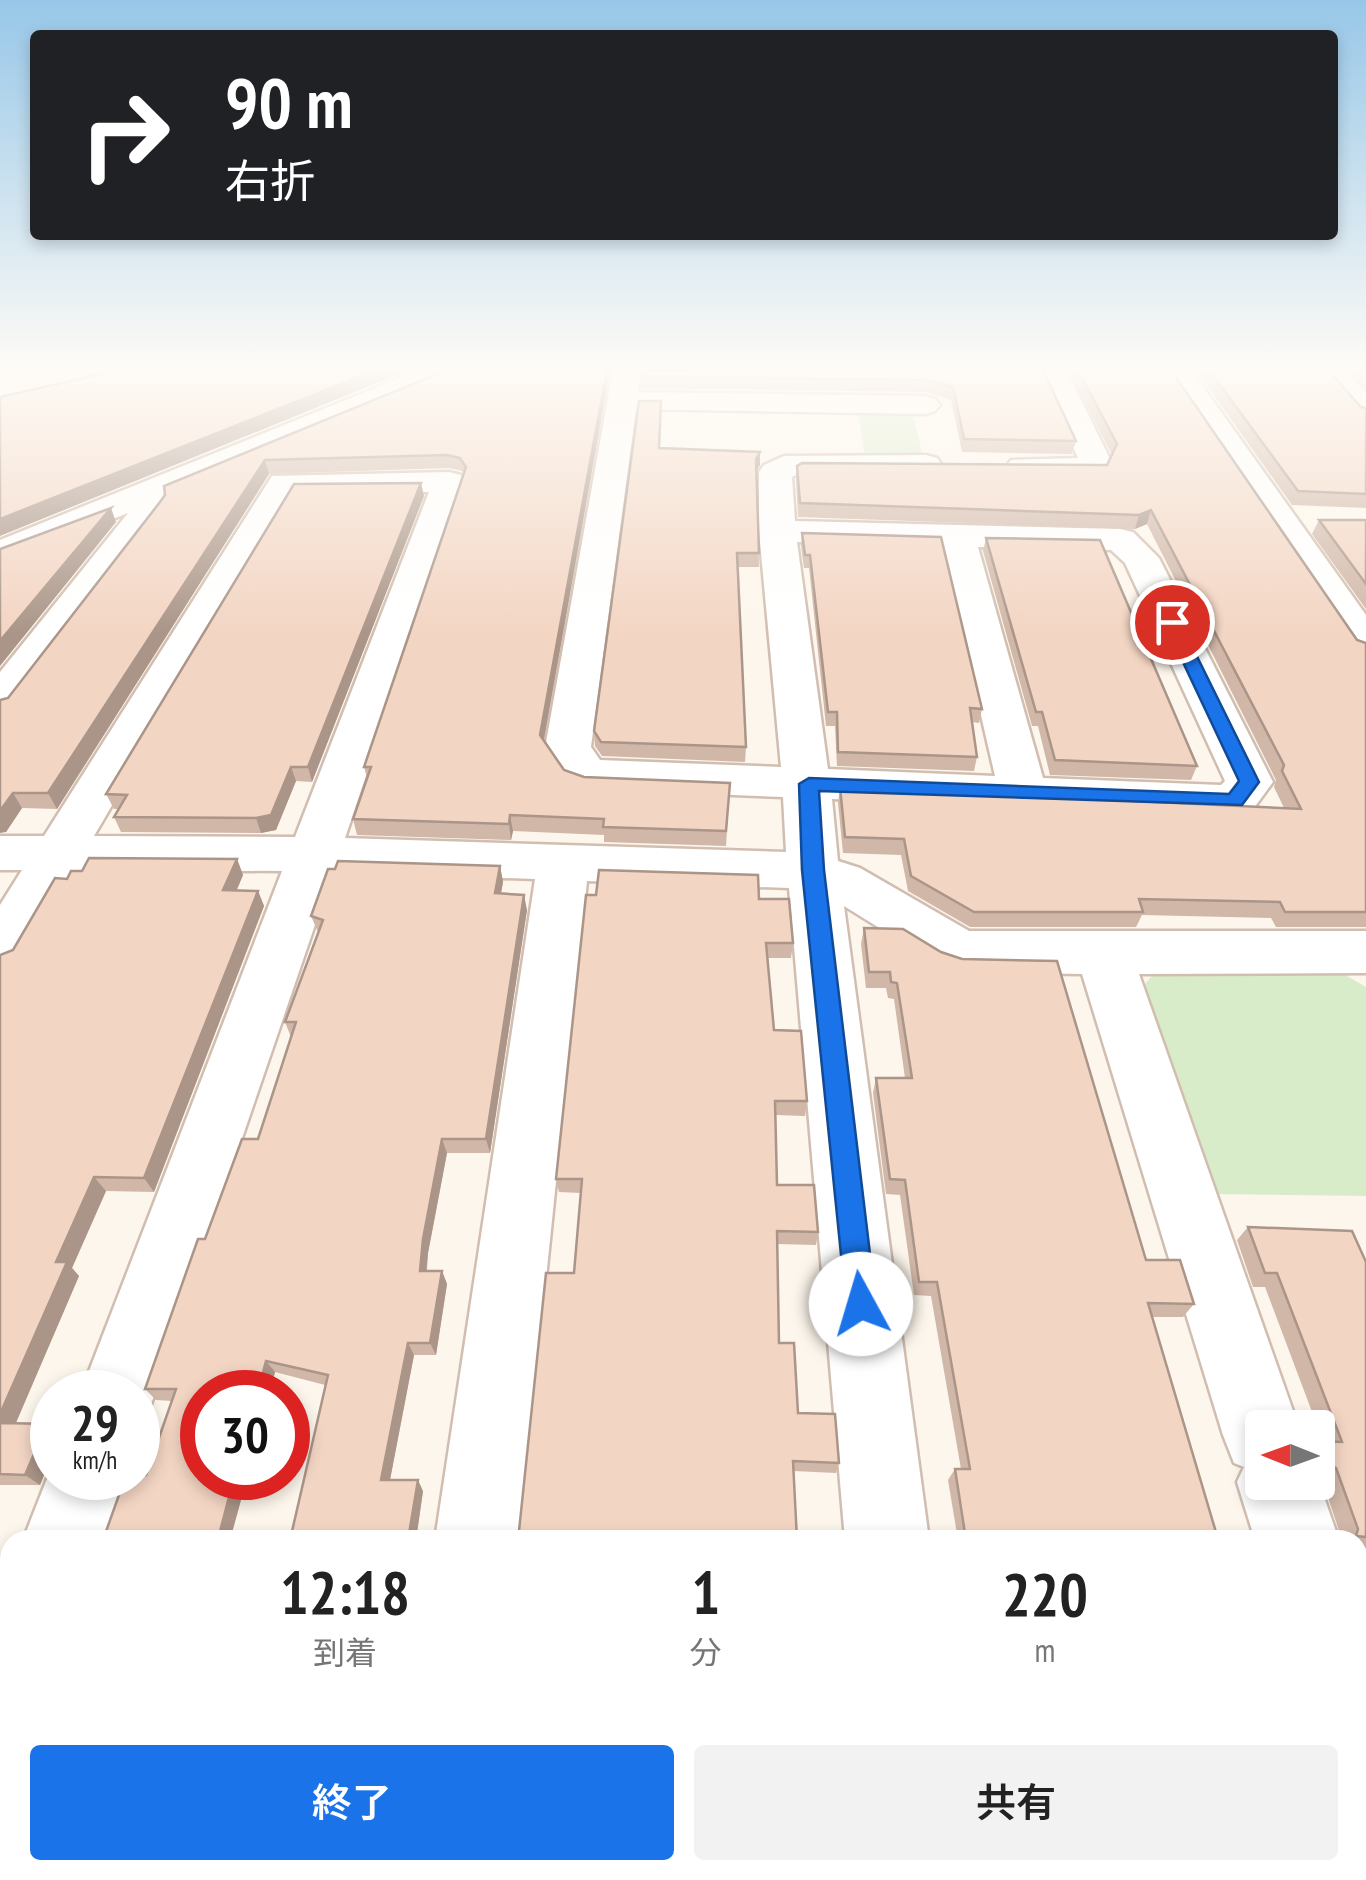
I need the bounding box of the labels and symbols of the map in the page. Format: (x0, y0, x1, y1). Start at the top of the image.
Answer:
pin (1130, 580, 1215, 665)
position arrow (809, 1252, 913, 1356)
speed limit sign: 30 (180, 1370, 310, 1500)
north arrow (1245, 1410, 1335, 1500)

